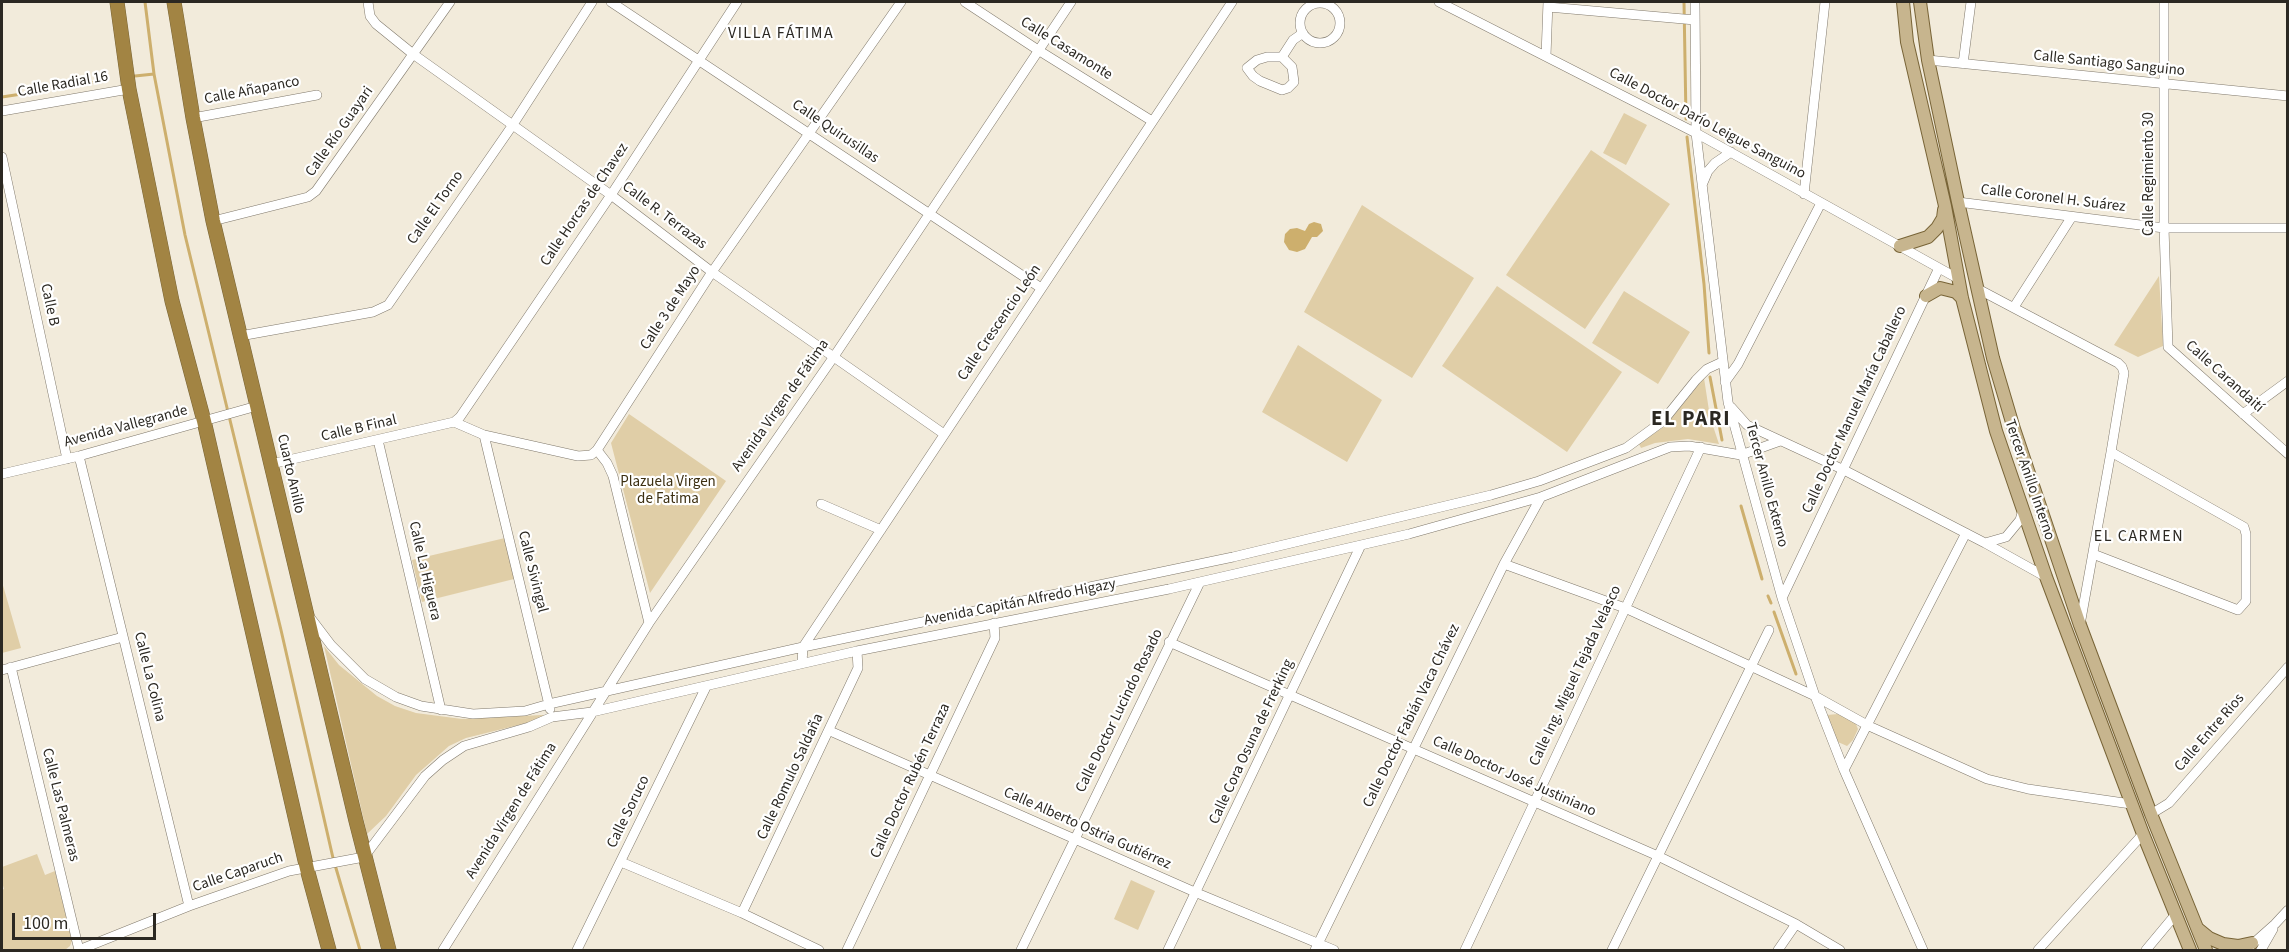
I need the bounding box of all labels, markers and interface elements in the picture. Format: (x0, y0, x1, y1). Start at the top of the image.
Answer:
street label: Calle Casamonte (1017, 13, 1115, 85)
district label: VILLA FÁTIMA (728, 24, 834, 44)
street label: Calle Santiago Sanguino (2032, 47, 2186, 81)
street label: Calle Doctor Darío Leigue Sanguino (1606, 64, 1808, 184)
street label: Calle Radial 16 (16, 68, 110, 102)
street label: Calle Añapanco (203, 73, 301, 109)
street label: Calle Río Guayari (302, 84, 378, 180)
street label: Calle Quirusillas (788, 96, 882, 168)
street label: Calle Regimiento 30 (2141, 112, 2159, 236)
street label: Calle Horcas de Chavez (537, 140, 633, 270)
street label: Calle El Torno (404, 168, 468, 248)
street label: Calle R. Terrazas (618, 178, 710, 254)
street label: Calle Coronel H. Suárez (1980, 181, 2126, 217)
street label: Calle Crescencio León (954, 261, 1046, 385)
street label: Calle 3 de Mayo (637, 262, 705, 354)
street label: Calle B (36, 282, 62, 328)
street label: Calle Doctor Manuel María Caballero (1799, 304, 1911, 516)
street label: Avenida Virgen de Fátima (728, 336, 834, 476)
street label: Calle Carandaití (2181, 337, 2267, 417)
street label: Avenida Vallegrande (62, 402, 190, 452)
district label: EL PARI (1651, 407, 1731, 433)
street label: Calle B Final (320, 412, 398, 446)
street label: Tercer Anillo Interno (2000, 417, 2058, 543)
street label: Tercer Anillo Externo (1741, 421, 1791, 549)
street label: Cuarto Anillo (272, 432, 308, 516)
park label: Plazuela Virgen de Fatima (620, 474, 716, 509)
street label: Calle La Higuera (404, 520, 444, 622)
district label: EL CARMEN (2094, 527, 2184, 547)
street label: Calle Sivingal (513, 529, 551, 615)
street label: Avenida Capitán Alfredo Higazy (923, 576, 1117, 630)
street label: Calle Ing. Miguel Tejada Velasco (1526, 583, 1626, 769)
street label: Calle Doctor Fabián Vaca Chávez (1360, 621, 1464, 811)
street label: Calle Doctor Lucindo Rosado (1073, 626, 1167, 796)
street label: Calle La Colina (129, 630, 169, 724)
street label: Calle Cora Osuna de Frerking (1206, 657, 1298, 827)
street label: Calle Entre Rios (2171, 690, 2249, 776)
street label: Calle Doctor Rubén Terraza (867, 701, 955, 861)
street label: Calle Romulo Saldaña (754, 711, 828, 843)
street label: Calle Doctor José Justiniano (1429, 733, 1599, 821)
street label: Avenida Virgen de Fátima (463, 739, 561, 883)
street label: Calle Las Palmeras (37, 746, 83, 864)
street label: Calle Soruco (604, 773, 654, 851)
street label: Calle Alberto Ostria Gutiérrez (1001, 784, 1173, 874)
street label: Calle Caparuch (190, 849, 286, 897)
scale bar (15, 901, 159, 939)
text: 100 m (23, 911, 68, 936)

